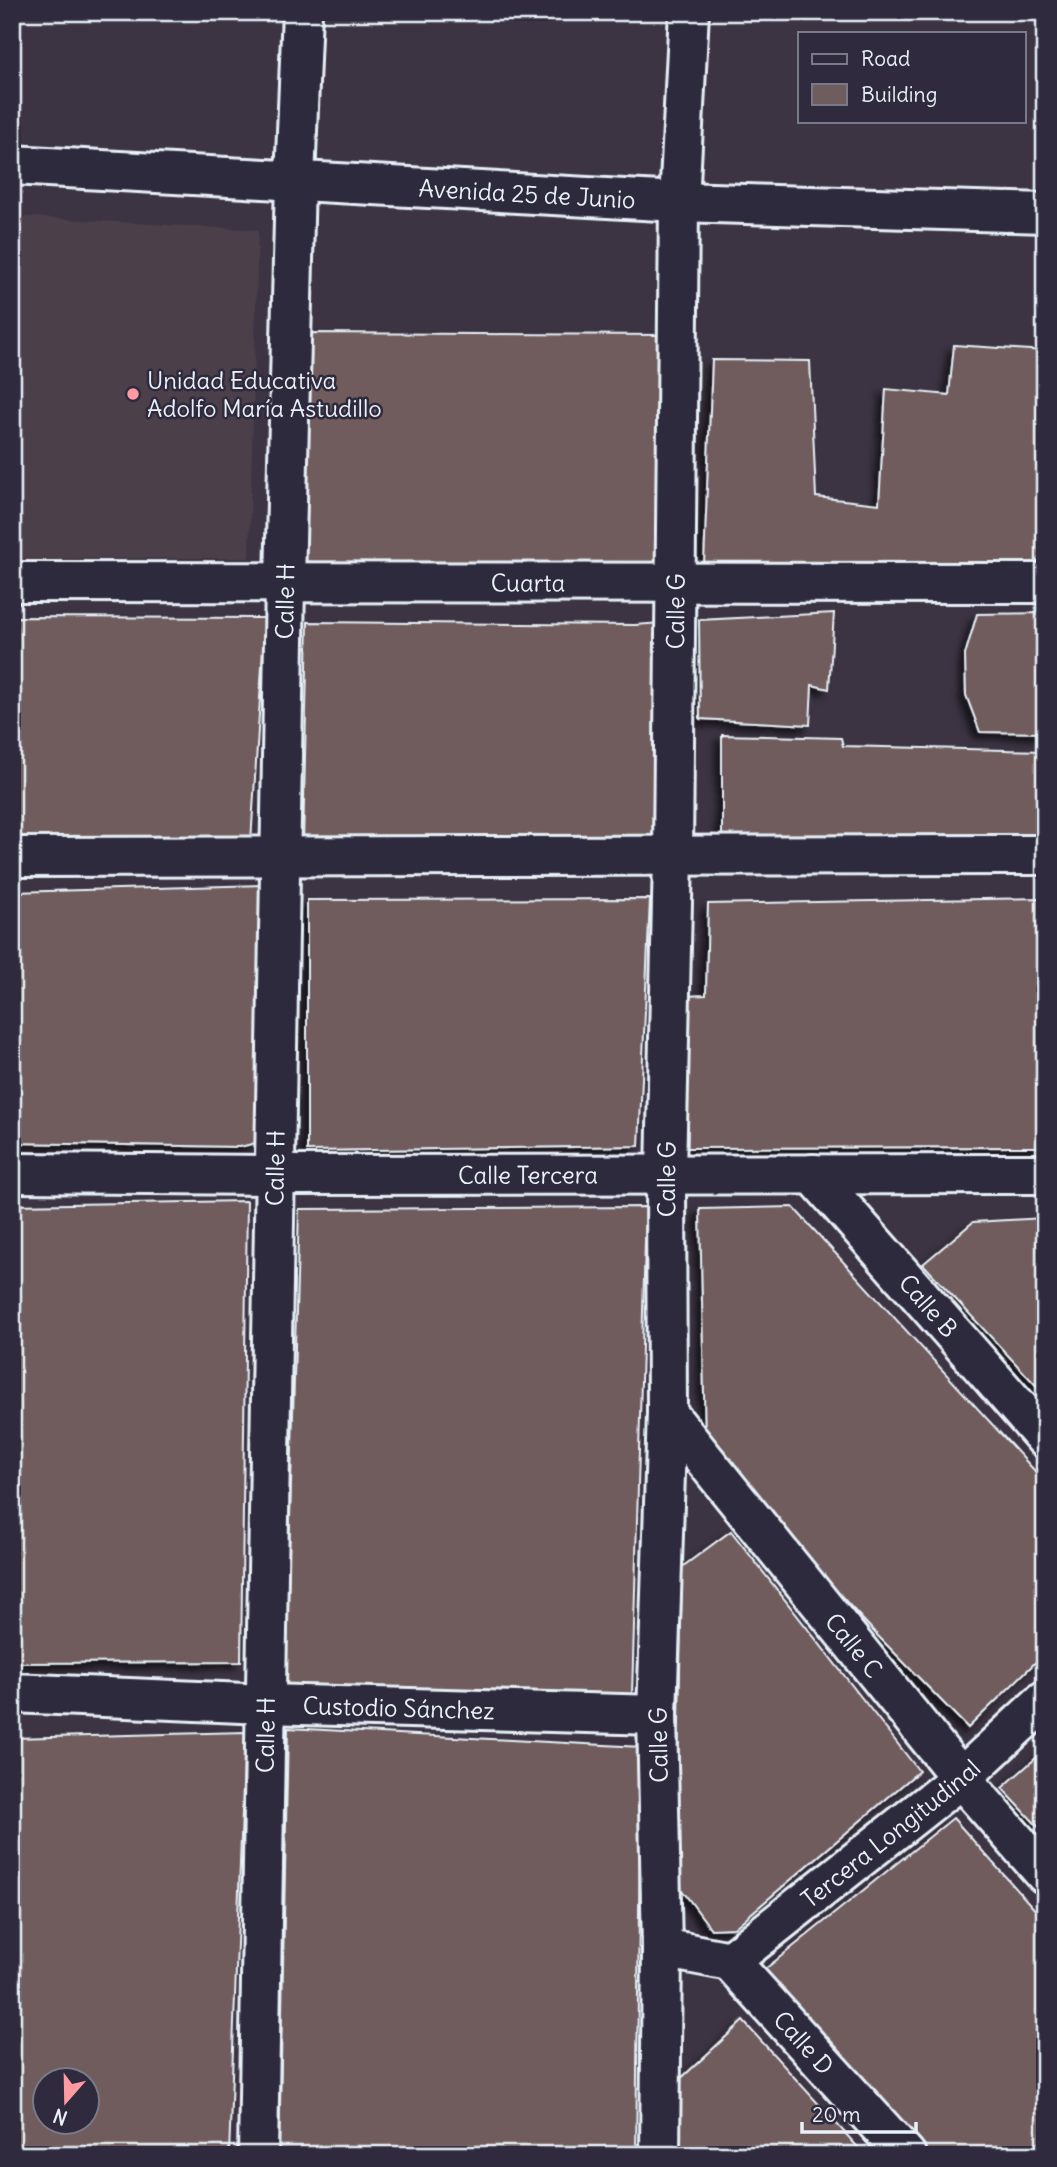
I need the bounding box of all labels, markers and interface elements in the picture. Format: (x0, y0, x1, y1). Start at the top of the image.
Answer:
legend (798, 32, 1026, 122)
text: Road (861, 45, 910, 72)
text: Building (861, 81, 937, 108)
street label: Avenida 25 de Junio (418, 173, 636, 215)
place label: Unidad Educativa Adolfo María Astudillo (147, 365, 382, 423)
marker: Unidad Educativa Adolfo María Astudillo (125, 386, 141, 402)
street label: Calle H (269, 563, 300, 639)
street label: Cuarta (491, 567, 565, 598)
street label: Calle G (660, 573, 691, 650)
street label: Calle H (259, 1130, 291, 1206)
street label: Calle G (651, 1141, 682, 1217)
street label: Calle Tercera (458, 1160, 598, 1190)
street label: Calle B (893, 1268, 964, 1343)
street label: Calle C (819, 1607, 889, 1684)
street label: Custodio Sánchez (302, 1690, 495, 1725)
street label: Calle H (250, 1697, 281, 1773)
street label: Calle G (642, 1707, 674, 1783)
street label: Tercera Longitudinal (795, 1753, 986, 1914)
street label: Calle D (767, 2004, 840, 2081)
north arrow (32, 2066, 102, 2136)
scale bar (802, 2090, 915, 2134)
text: 20 m (812, 2101, 861, 2128)
text: N (50, 2103, 70, 2130)

